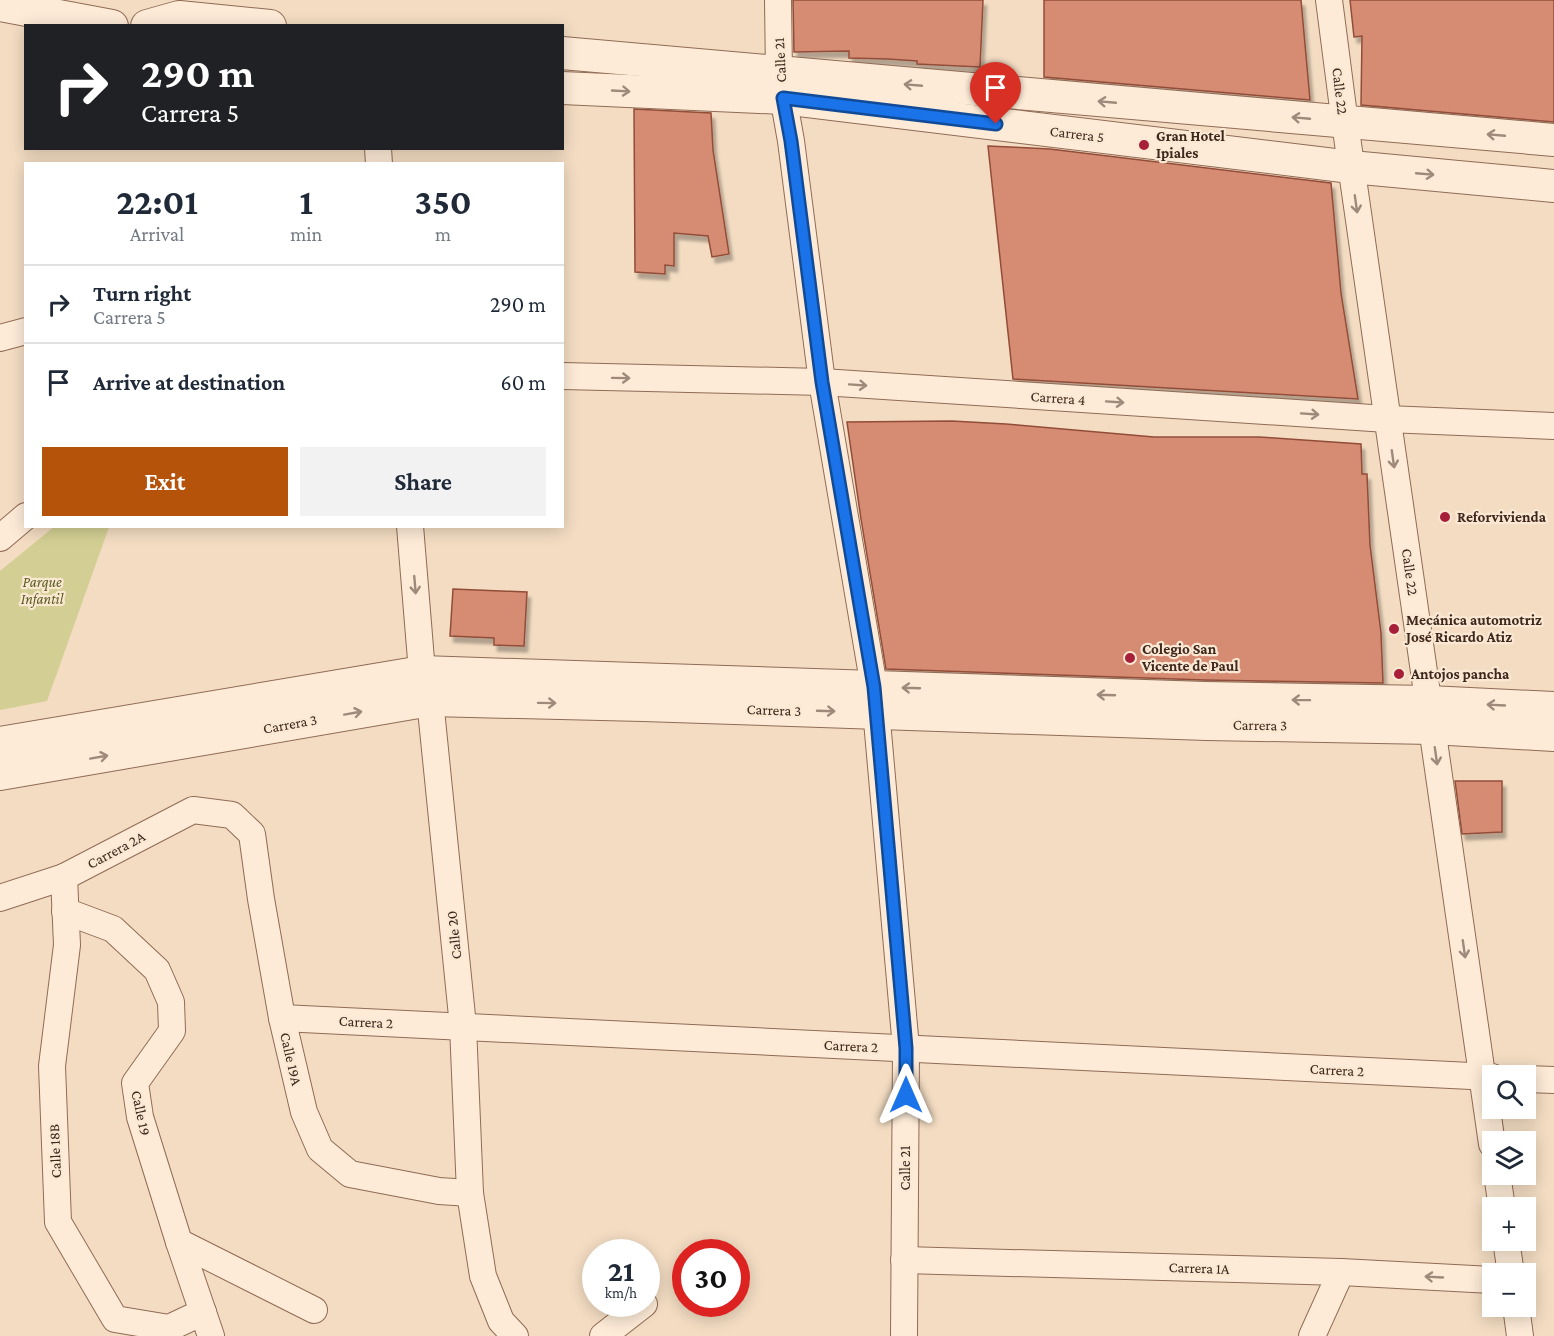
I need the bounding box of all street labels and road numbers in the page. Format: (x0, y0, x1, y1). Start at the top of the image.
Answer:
street label: Calle 21 (771, 37, 789, 83)
street label: Calle 22 (1329, 67, 1351, 115)
street label: Carrera 5 (1049, 123, 1105, 145)
street label: Carrera 4 (1030, 388, 1086, 408)
street label: Calle 22 (1399, 547, 1421, 597)
street label: Carrera 3 (746, 701, 802, 719)
street label: Carrera 3 (262, 711, 318, 737)
street label: Carrera 3 (1233, 717, 1287, 733)
street label: Carrera 2A (84, 828, 148, 872)
street label: Calle 20 (444, 910, 464, 960)
street label: Carrera 2 (338, 1013, 394, 1031)
street label: Calle 19A (277, 1031, 305, 1088)
street label: Carrera 2 (823, 1037, 879, 1055)
street label: Carrera 2 (1309, 1061, 1365, 1079)
street label: Calle 19 (128, 1089, 154, 1137)
street label: Calle 18B (46, 1124, 64, 1178)
street label: Calle 21 (897, 1145, 913, 1191)
street label: Carrera 1A (1168, 1259, 1230, 1277)

